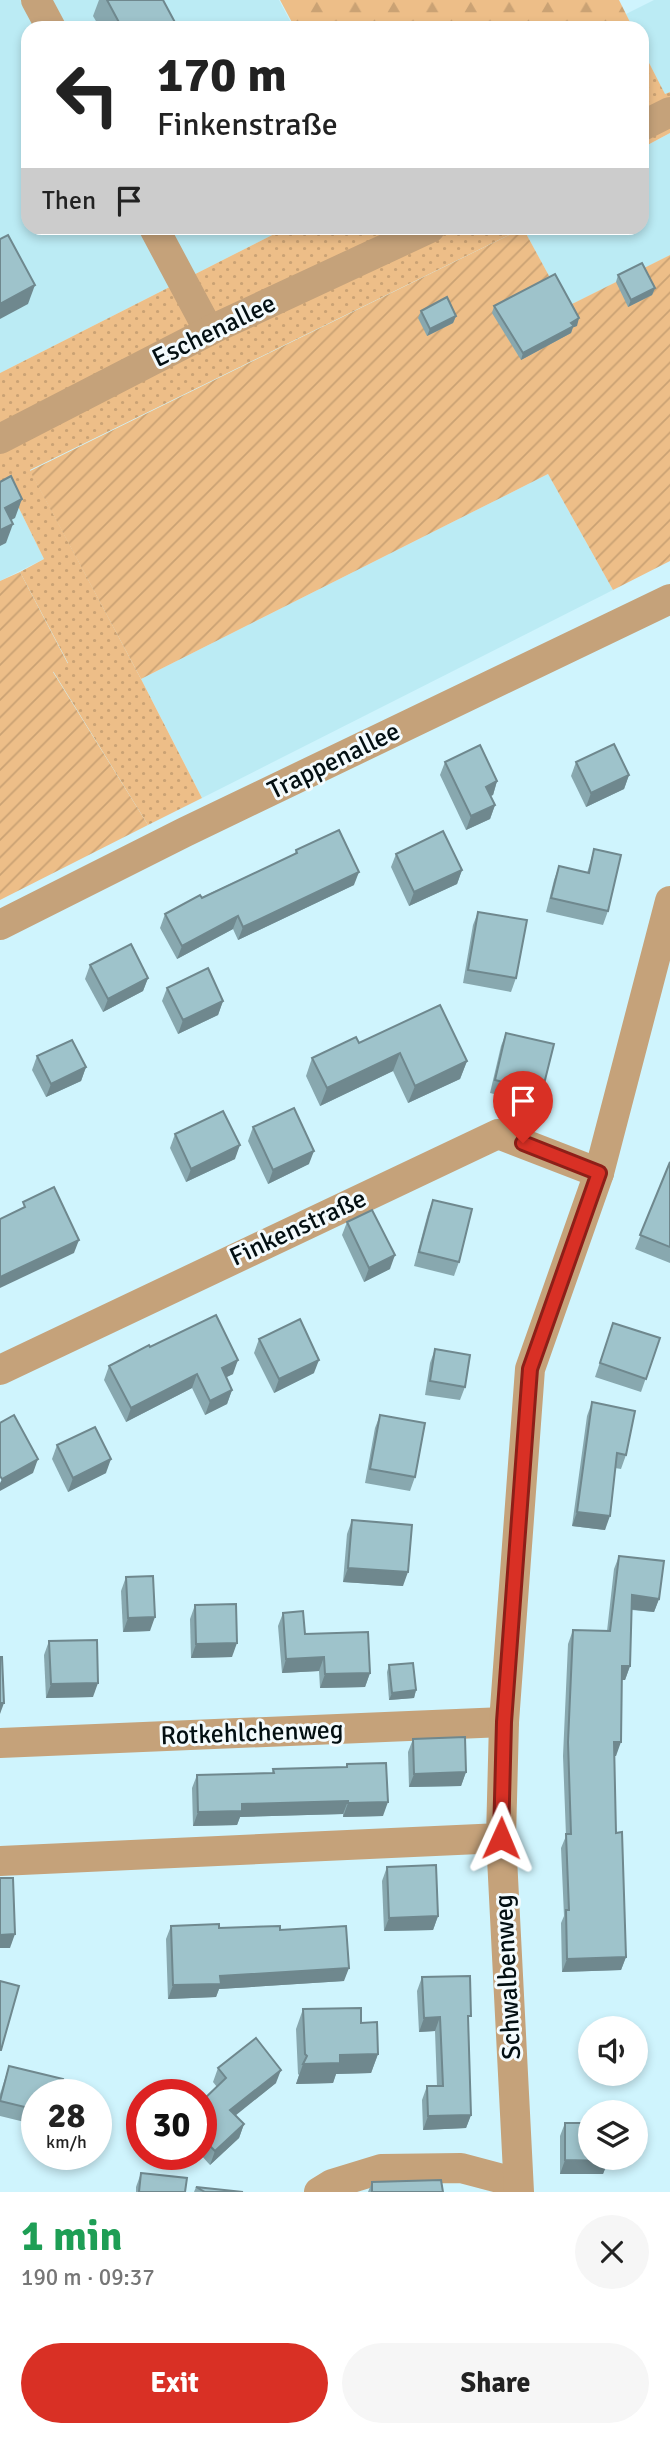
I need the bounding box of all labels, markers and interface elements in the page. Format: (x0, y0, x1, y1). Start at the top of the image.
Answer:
text: 170 m (157, 45, 287, 105)
icon: left (42, 49, 133, 140)
text: Finkenstraße (157, 105, 338, 144)
icon: arrive (110, 182, 148, 220)
text: Then (42, 185, 96, 217)
street label: Eschenallee (147, 287, 281, 375)
street label: Trappenallee (263, 715, 405, 807)
pin (493, 1071, 553, 1143)
icon: arrive (504, 1082, 542, 1120)
street label: Finkenstraße (225, 1182, 371, 1274)
street label: Rotkehlchenweg (160, 1714, 344, 1752)
position arrow (464, 1801, 538, 1875)
street label: Schwalbenweg (488, 1894, 528, 2060)
map controls (578, 2016, 648, 2170)
button: sound (578, 2016, 648, 2086)
speed limit sign: 30 (126, 2079, 217, 2170)
text: 28 (48, 2094, 85, 2137)
button: layers (578, 2100, 648, 2170)
text: km/h (46, 2131, 87, 2153)
text: 1 min (21, 2211, 122, 2262)
button: close (575, 2215, 649, 2289)
text: 190 m · 09:37 (21, 2263, 155, 2292)
button: Exit (21, 2343, 328, 2423)
button: Share (342, 2343, 649, 2423)

